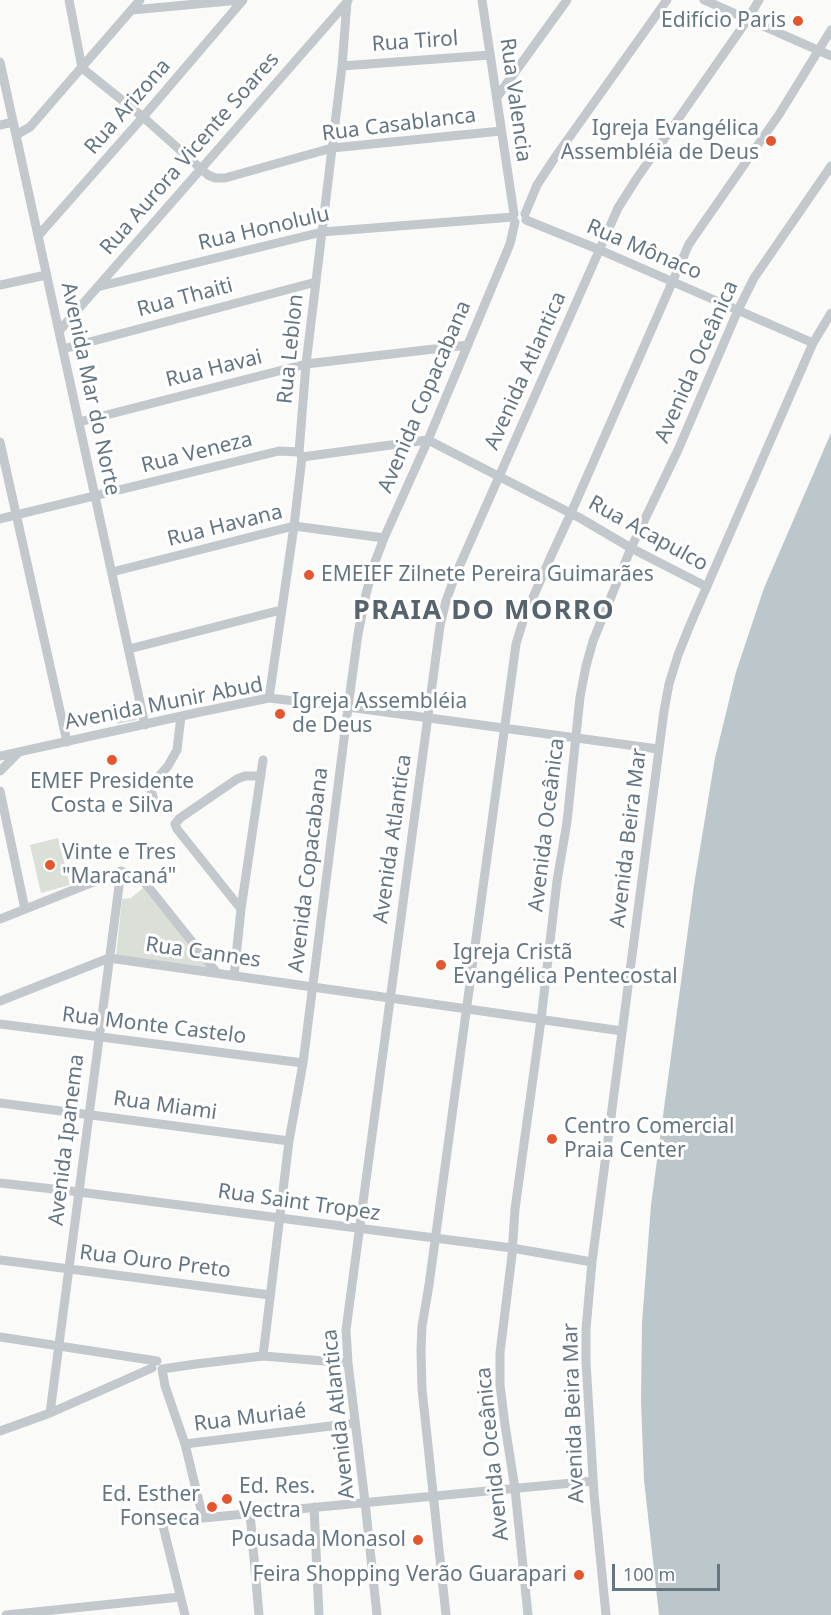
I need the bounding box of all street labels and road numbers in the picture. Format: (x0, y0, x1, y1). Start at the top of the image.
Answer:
street label: Rua Tirol (371, 26, 459, 58)
street label: Rua Valencia (494, 36, 536, 164)
street label: Rua Aurora Vicente Soares (95, 48, 285, 260)
street label: Rua Arizona (80, 54, 176, 160)
street label: Rua Casablanca (320, 103, 478, 147)
street label: Rua Honolulu (196, 202, 332, 256)
street label: Rua Mônaco (583, 214, 705, 286)
street label: Rua Thaiti (134, 273, 236, 323)
street label: Avenida Oceânica (650, 277, 744, 447)
street label: Avenida Mar do Norte (55, 280, 125, 498)
street label: Avenida Atlantica (480, 288, 572, 454)
street label: Rua Leblon (273, 293, 309, 405)
street label: Avenida Copacabana (373, 297, 477, 497)
street label: Rua Havai (163, 345, 265, 393)
street label: Rua Veneza (139, 427, 255, 479)
street label: Rua Acapulco (584, 491, 712, 577)
street label: Rua Havana (165, 500, 285, 552)
street label: Avenida Munir Abud (63, 672, 265, 736)
street label: Avenida Oceânica (524, 737, 570, 913)
street label: Avenida Beira Mar (606, 747, 652, 929)
street label: Avenida Atlantica (369, 753, 417, 925)
street label: Avenida Copacabana (284, 766, 334, 974)
street label: Rua Cannes (144, 932, 262, 974)
street label: Rua Monte Castelo (60, 1002, 248, 1050)
street label: Avenida Ipanema (44, 1053, 90, 1227)
street label: Rua Miami (111, 1086, 219, 1126)
street label: Rua Saint Tropez (216, 1179, 382, 1227)
street label: Rua Ouro Preto (78, 1240, 232, 1284)
street label: Avenida Beira Mar (558, 1322, 590, 1504)
street label: Avenida Atlantica (318, 1328, 360, 1500)
street label: Avenida Oceânica (471, 1366, 515, 1542)
street label: Rua Muriaé (192, 1399, 308, 1437)

